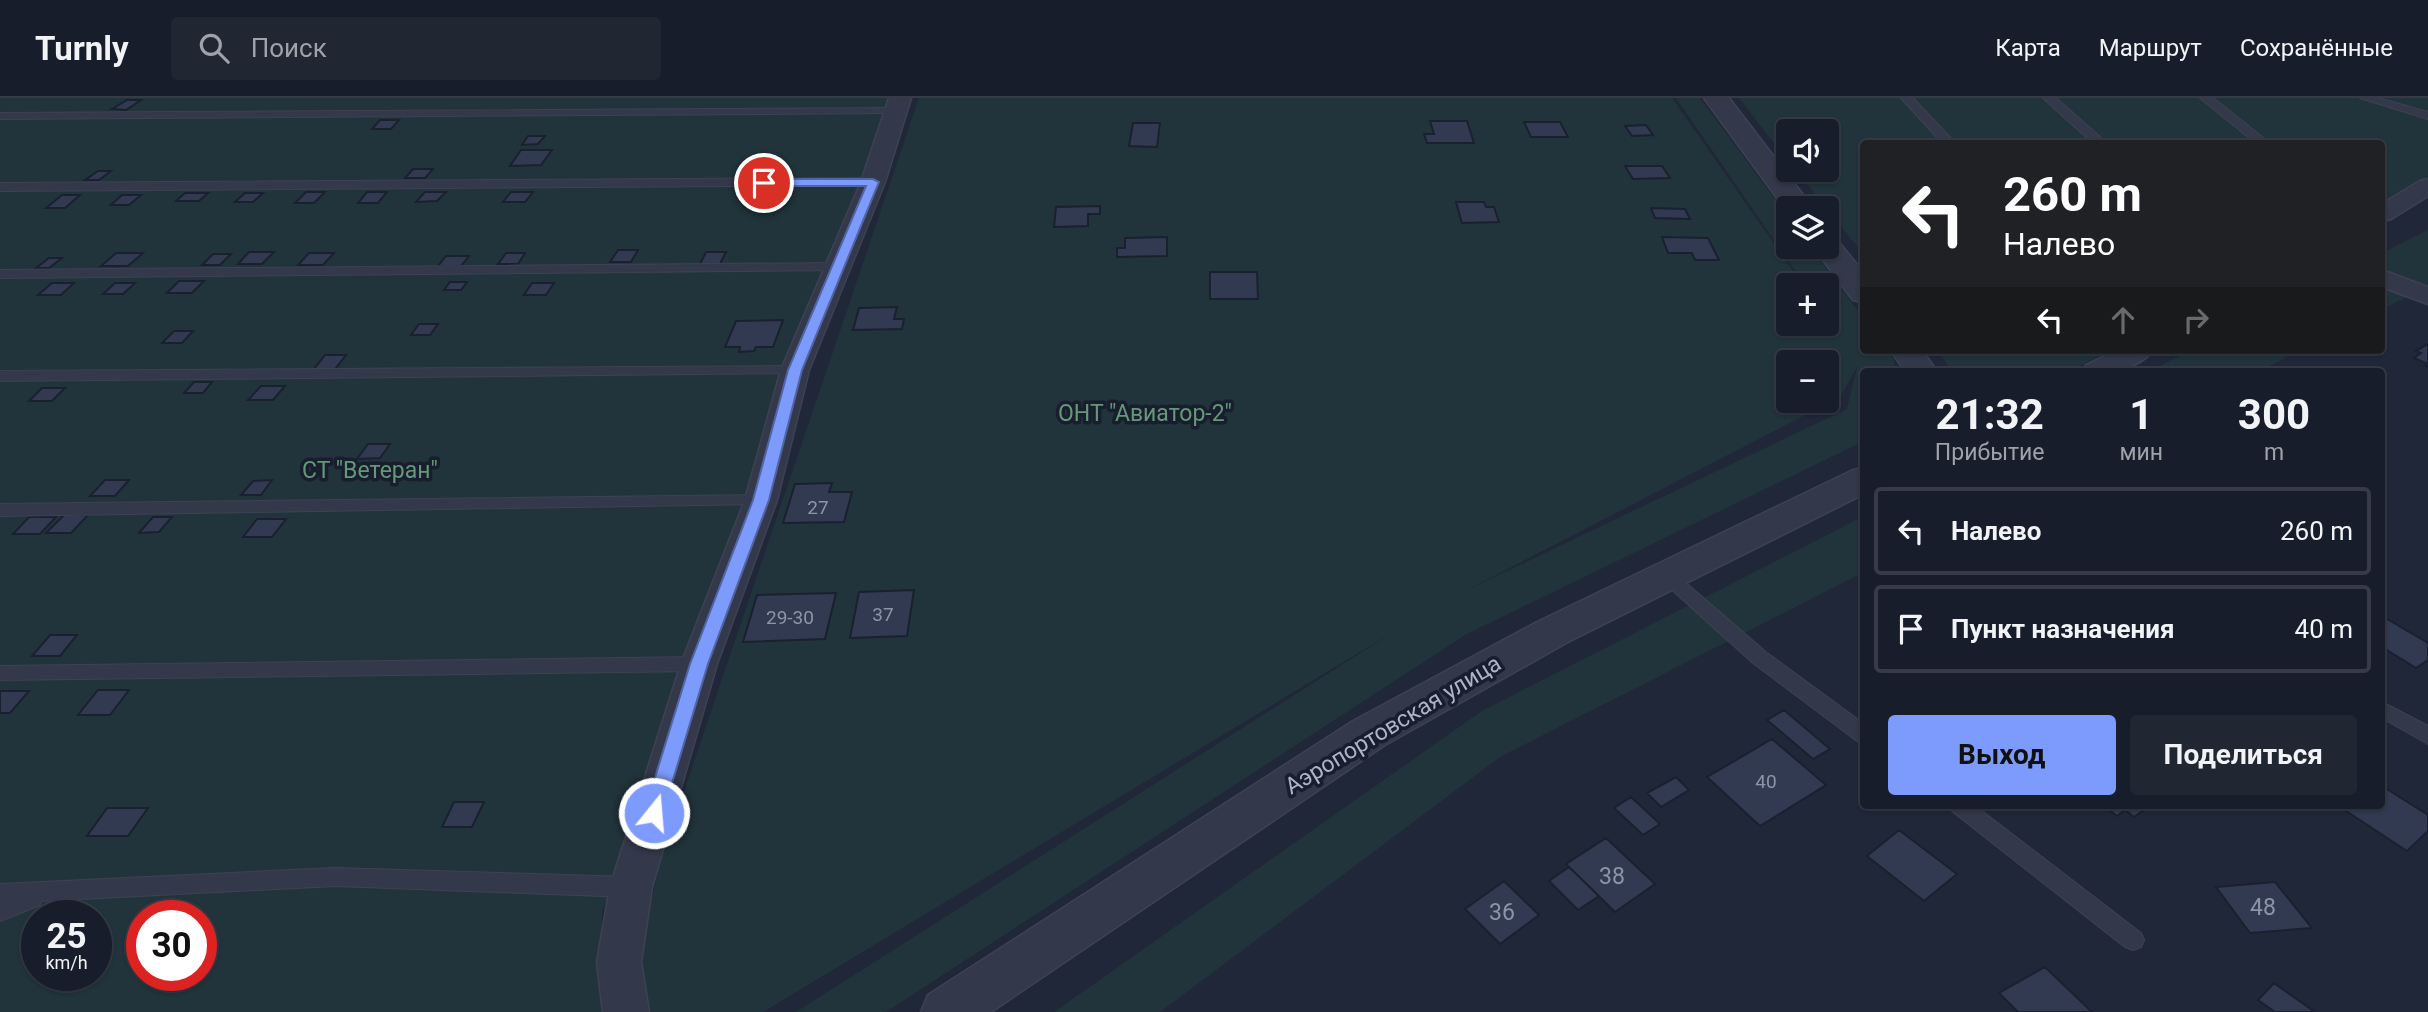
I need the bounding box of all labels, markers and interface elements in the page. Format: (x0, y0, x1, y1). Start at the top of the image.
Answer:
search box (171, 17, 661, 80)
text: Turnly (35, 29, 129, 68)
icon: search (195, 29, 233, 67)
text: Поиск (251, 33, 327, 63)
text: Карта (1995, 34, 2061, 62)
text: Маршрут (2099, 34, 2202, 62)
text: Сохранённые (2240, 34, 2393, 62)
map controls (1776, 119, 1839, 413)
button: sound (1776, 119, 1839, 182)
pin (734, 153, 794, 213)
icon: arrive (745, 164, 783, 202)
text: 260 m (2003, 166, 2142, 223)
icon: left (1888, 168, 1979, 259)
button: layers (1776, 196, 1839, 259)
text: Налево (2003, 225, 2115, 263)
button: + (1776, 273, 1839, 336)
icon: left (2031, 301, 2069, 339)
icon: ahead (2104, 301, 2142, 339)
icon: right (2177, 301, 2215, 339)
button: − (1776, 350, 1839, 413)
text: 21:32 (1936, 390, 2044, 439)
text: 1 (2129, 390, 2153, 439)
text: 300 (2238, 390, 2310, 439)
park label: ОНТ "Авиатор-2" (1058, 400, 1232, 427)
text: Прибытие (1935, 439, 2045, 466)
text: мин (2119, 439, 2163, 466)
text: m (2264, 439, 2284, 466)
park label: СТ "Ветеран" (302, 457, 438, 484)
house number: 27 (807, 496, 829, 519)
icon: left (1892, 512, 1930, 550)
text: Налево (1951, 516, 2041, 546)
text: 260 m (2280, 516, 2353, 546)
house number: 37 (872, 603, 894, 626)
house number: 29-30 (766, 606, 814, 629)
icon: arrive (1892, 610, 1930, 648)
text: Пункт назначения (1951, 614, 2175, 644)
text: 40 m (2295, 614, 2353, 644)
street label: Аэропортовская улица (1280, 650, 1506, 800)
button: Выход (1888, 715, 2116, 795)
button: Поделиться (2130, 715, 2357, 795)
house number: 40 (1755, 770, 1777, 793)
position arrow (617, 776, 691, 850)
house number: 38 (1599, 863, 1625, 890)
house number: 48 (2250, 894, 2276, 921)
house number: 36 (1489, 899, 1515, 926)
speed limit sign: 30 (126, 900, 217, 991)
text: 25 (46, 916, 87, 957)
text: km/h (45, 952, 88, 973)

